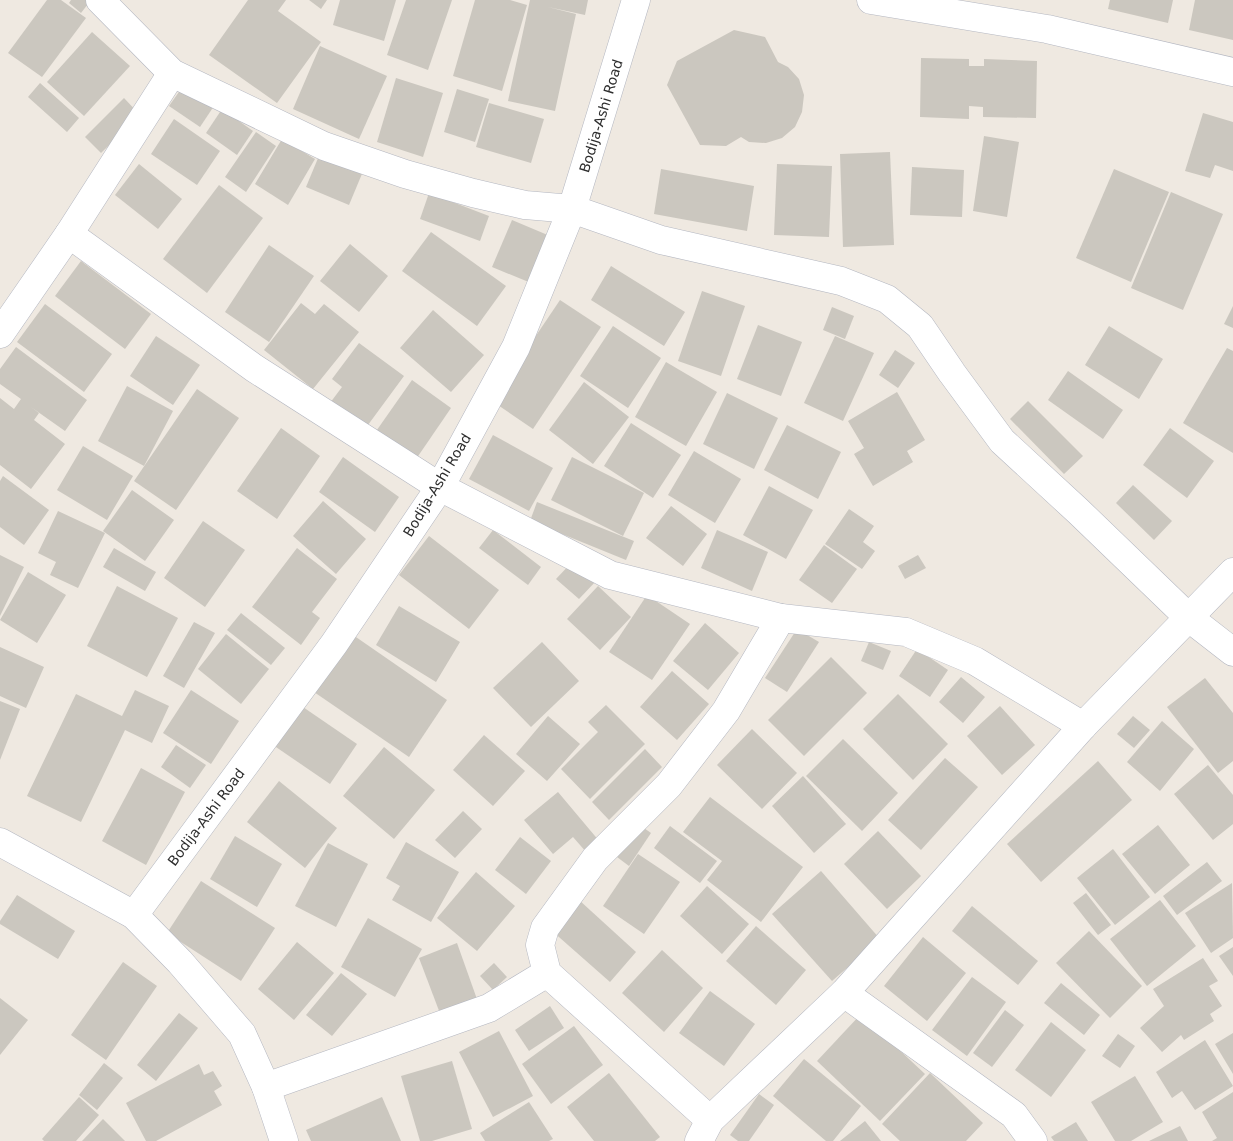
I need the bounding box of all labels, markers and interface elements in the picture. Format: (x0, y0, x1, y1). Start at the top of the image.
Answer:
street label: Bodija-Ashi Road (576, 58, 626, 174)
street label: Bodija-Ashi Road (400, 431, 474, 539)
street label: Bodija-Ashi Road (164, 765, 248, 869)

